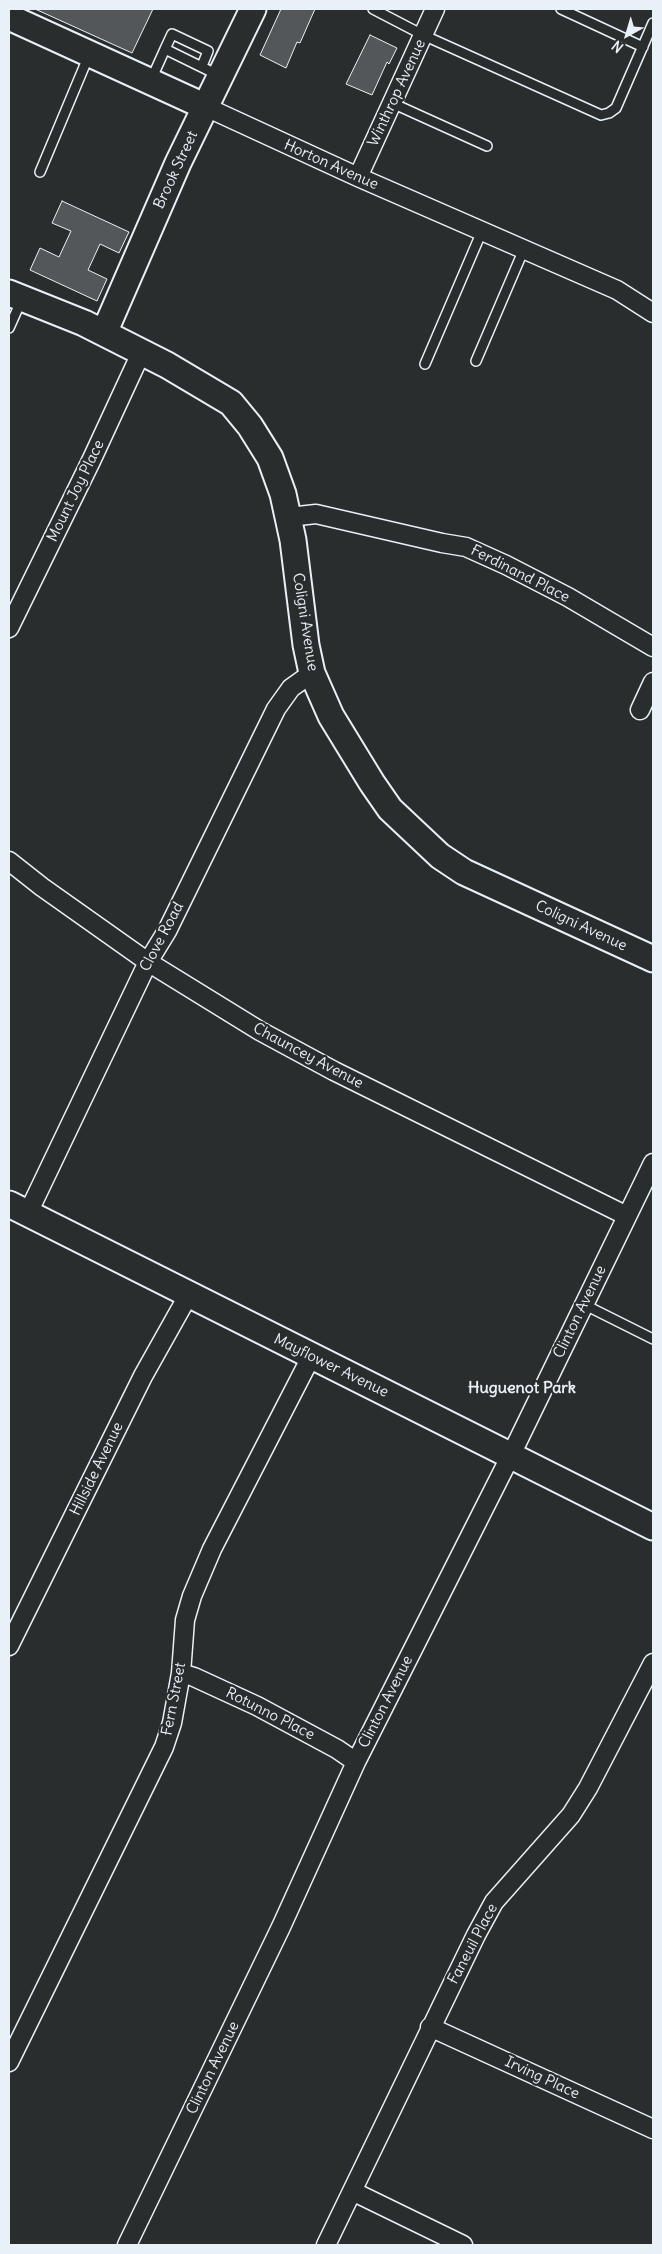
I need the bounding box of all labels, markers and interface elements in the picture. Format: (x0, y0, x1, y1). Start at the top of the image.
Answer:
north arrow (602, 10, 652, 60)
street label: Winthrop Avenue (364, 37, 430, 149)
text: N (608, 37, 627, 57)
street label: Brook Street (150, 128, 202, 212)
street label: Horton Avenue (281, 136, 381, 194)
street label: Mount Joy Place (44, 437, 108, 545)
street label: Ferdinand Place (468, 541, 572, 607)
street label: Coligni Avenue (288, 572, 322, 672)
street label: Coligni Avenue (532, 897, 630, 955)
street label: Clove Road (136, 899, 188, 975)
street label: Chauncey Avenue (250, 1019, 366, 1093)
street label: Clinton Avenue (550, 1263, 610, 1361)
street label: Mayflower Avenue (271, 1330, 391, 1402)
district label: Huguenot Park (468, 1378, 576, 1398)
street label: Hillside Avenue (67, 1419, 127, 1519)
street label: Clinton Avenue (355, 1653, 417, 1751)
street label: Fern Street (158, 1661, 190, 1737)
street label: Rotunno Place (223, 1684, 317, 1744)
street label: Faneuil Place (444, 1901, 502, 1987)
street label: Clinton Avenue (183, 2019, 243, 2117)
street label: Irving Place (502, 2053, 582, 2103)

